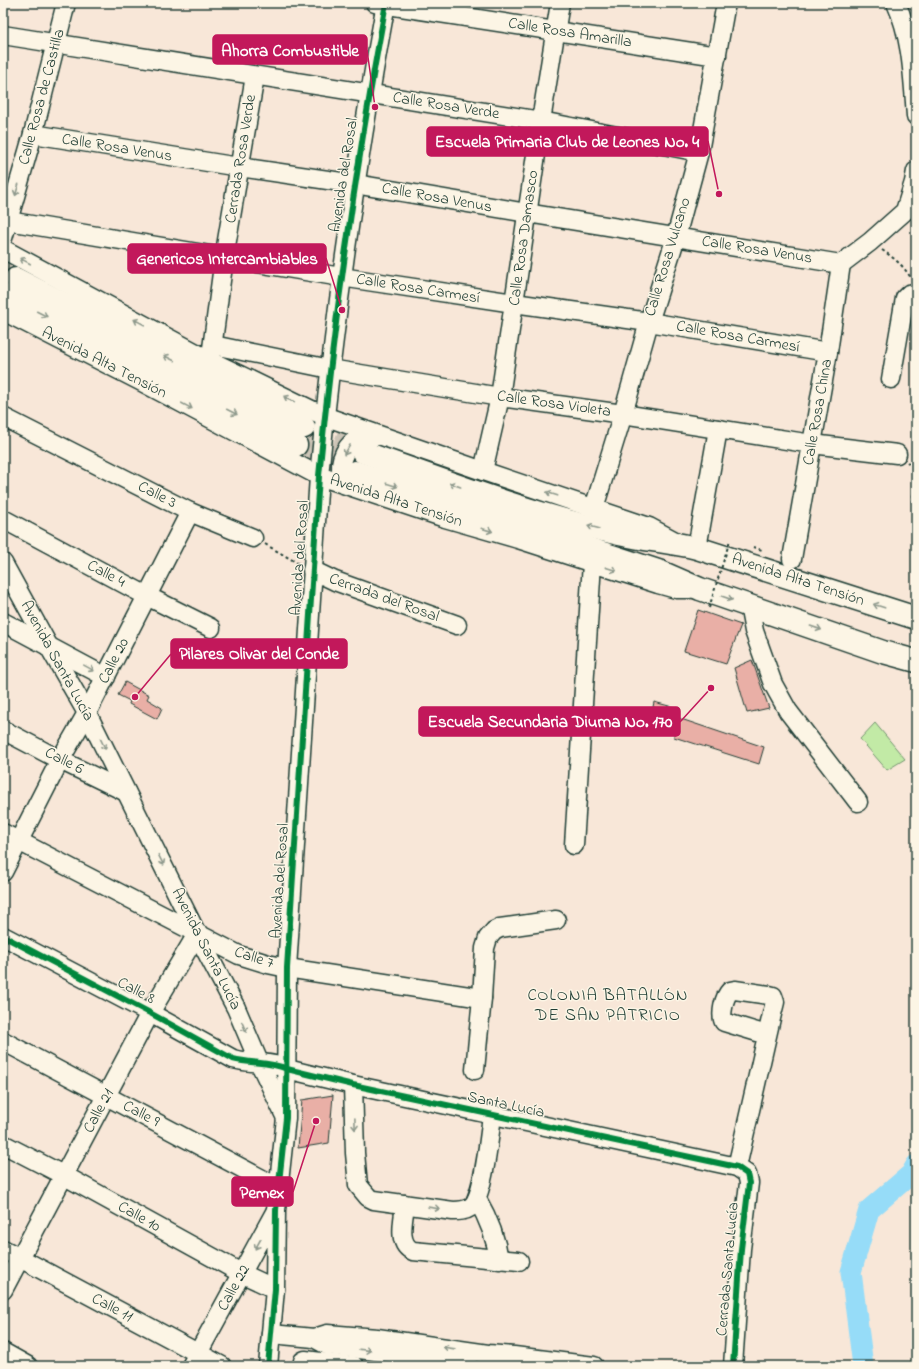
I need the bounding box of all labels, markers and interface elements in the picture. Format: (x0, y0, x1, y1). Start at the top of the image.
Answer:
street label: Calle Rosa Amarilla (507, 11, 633, 55)
street label: Calle Rosa de Castilla (12, 26, 72, 168)
callout: Ahorra Combustible (213, 35, 367, 64)
text: Ahorra Combustible (221, 39, 360, 64)
street label: Calle Rosa Verde (391, 86, 502, 126)
street label: Cerrada Rosa Verde (219, 92, 263, 225)
street label: Avenida del Rosal (323, 116, 365, 234)
street label: Calle Rosa Venus (60, 127, 174, 169)
callout: Escuela Primaria Club de Leones No. 4 (427, 127, 708, 156)
text: Escuela Primaria Club de Leones No. 4 (435, 130, 700, 155)
street label: Calle Rosa Damasco (503, 169, 545, 307)
street label: Calle Rosa Venus (380, 176, 494, 220)
one-way arrow (13, 183, 20, 196)
street label: Calle Rosa Vulcano (639, 195, 697, 319)
street label: Calle Rosa Venus (700, 229, 814, 271)
callout: Genericos Intercambiables (128, 244, 326, 273)
text: Genericos Intercambiables (136, 247, 318, 272)
one-way arrow (19, 256, 31, 264)
street label: Calle Rosa Carmesí (354, 267, 482, 311)
one-way arrow (35, 311, 47, 318)
street label: Calle Rosa Carmesí (674, 314, 802, 360)
one-way arrow (133, 318, 145, 325)
street label: Avenida Alta Tensión (37, 321, 171, 405)
one-way arrow (164, 353, 176, 361)
street label: Calle Rosa China (797, 357, 839, 467)
street label: Calle Rosa Violeta (495, 384, 613, 424)
one-way arrow (284, 395, 296, 402)
one-way arrow (181, 403, 193, 410)
one-way arrow (226, 409, 238, 416)
one-way arrow (342, 444, 350, 456)
street label: Avenida Alta Tensión (327, 468, 465, 534)
street label: Calle 3 (133, 475, 181, 515)
one-way arrow (449, 481, 462, 488)
one-way arrow (386, 482, 399, 489)
one-way arrow (546, 490, 559, 497)
street label: Avenida del Rosal (284, 499, 316, 616)
one-way arrow (587, 523, 600, 530)
one-way arrow (480, 527, 493, 534)
street label: Avenida Alta Tensión (729, 547, 867, 613)
street label: Calle 4 (82, 554, 130, 594)
one-way arrow (604, 566, 617, 573)
street label: Cerrada del Rosal (326, 567, 443, 629)
one-way arrow (721, 595, 734, 602)
street label: Avenida Santa Lucía (14, 596, 100, 726)
one-way arrow (873, 602, 886, 609)
one-way arrow (810, 625, 822, 633)
street label: Calle 20 (92, 634, 136, 688)
callout: Pilares Olivar del Conde (171, 639, 347, 668)
text: Pilares Olivar del Conde (179, 642, 340, 667)
one-way arrow (83, 664, 95, 672)
callout: Escuela Secundaria Diurna No. 170 (419, 707, 680, 736)
text: Escuela Secundaria Diurna No. 170 (428, 710, 673, 735)
one-way arrow (100, 738, 107, 750)
street label: Calle 6 (40, 741, 88, 781)
street label: Avenida del Rosal (264, 822, 296, 939)
one-way arrow (157, 854, 165, 866)
street label: Avenida Santa Lucía (165, 884, 247, 1014)
street label: Calle 7 (231, 940, 277, 976)
street label: Calle 8 (113, 971, 159, 1011)
district label: COLONIA BATALLÓN DE SAN PATRICIO (528, 983, 689, 1028)
one-way arrow (241, 1020, 248, 1032)
street label: Calle 21 (77, 1085, 121, 1137)
street label: Santa Lucía (465, 1085, 547, 1125)
street label: Calle 9 (118, 1094, 164, 1134)
one-way arrow (351, 1117, 359, 1130)
callout: Pemex (232, 1177, 293, 1206)
text: Pemex (240, 1181, 285, 1206)
street label: Calle 10 (113, 1195, 165, 1239)
street label: Cerrada Santa Lucía (710, 1201, 746, 1337)
one-way arrow (427, 1204, 440, 1212)
one-way arrow (253, 1238, 261, 1250)
street label: Calle 22 (211, 1260, 257, 1316)
street label: Calle 11 (87, 1287, 137, 1329)
one-way arrow (443, 1344, 456, 1352)
one-way arrow (358, 1346, 371, 1354)

